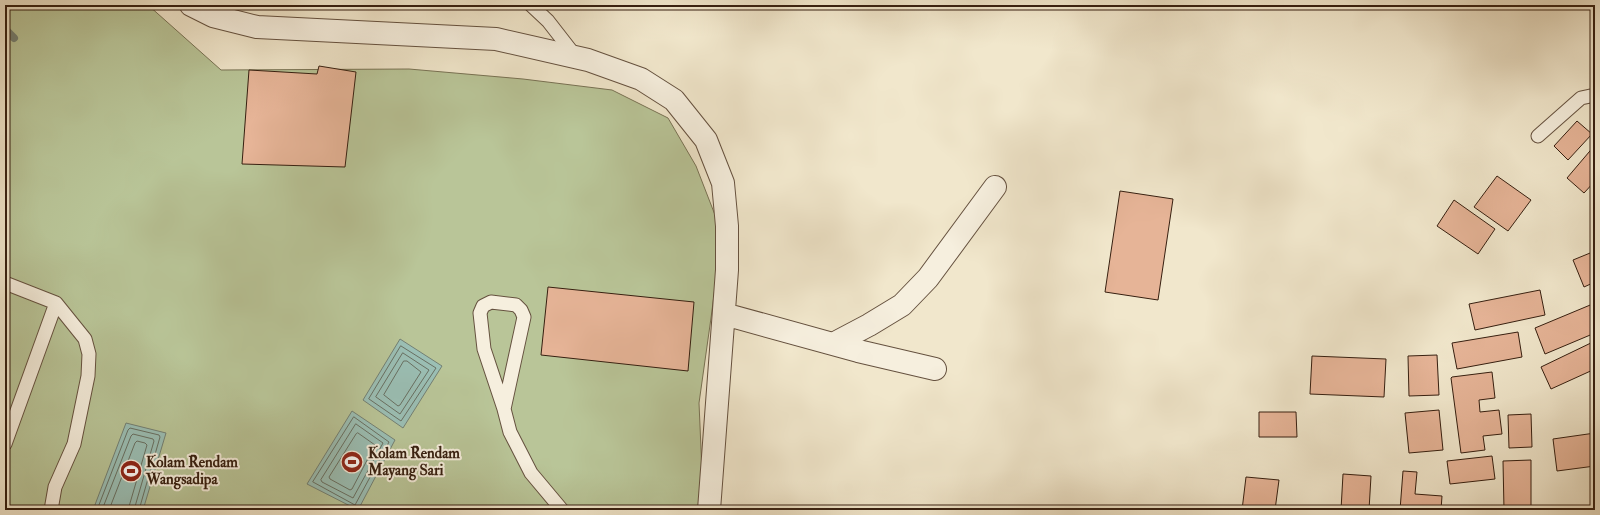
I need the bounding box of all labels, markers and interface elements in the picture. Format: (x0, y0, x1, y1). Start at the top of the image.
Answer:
place label: Kolam Rendam Mayang Sari (367, 444, 460, 481)
sports icon: Kolam Rendam Mayang Sari (339, 449, 365, 475)
place label: Kolam Rendam Wangsadipa (145, 453, 238, 490)
sports icon: Kolam Rendam Wangsadipa (118, 458, 144, 484)

